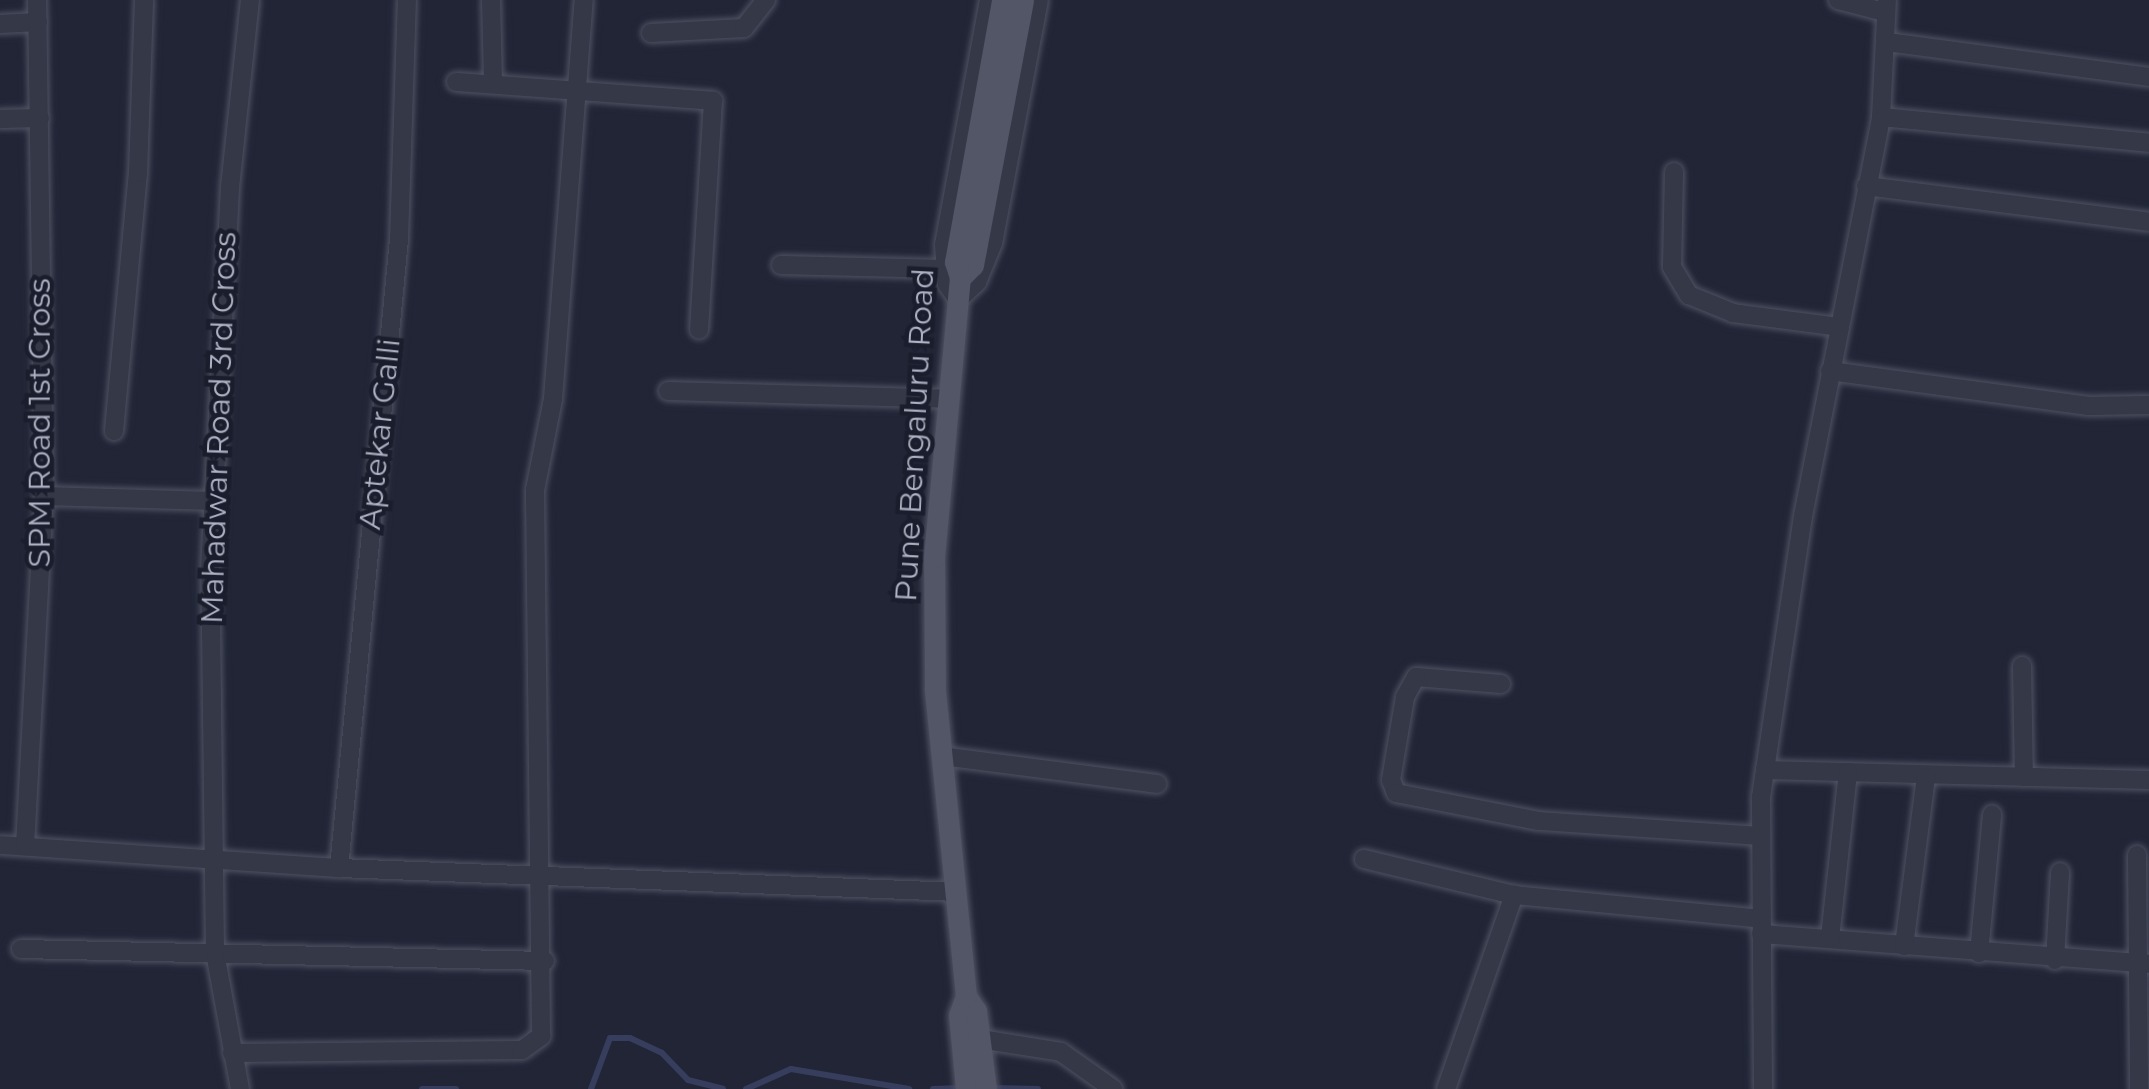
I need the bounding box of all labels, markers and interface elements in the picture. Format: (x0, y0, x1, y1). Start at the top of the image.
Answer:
street label: Mahadwar Road 3rd Cross (194, 231, 244, 625)
street label: Pune Bengaluru Road (888, 267, 942, 603)
street label: SPM Road 1st Cross (22, 278, 58, 568)
street label: Aptekar Galli (352, 337, 408, 531)

